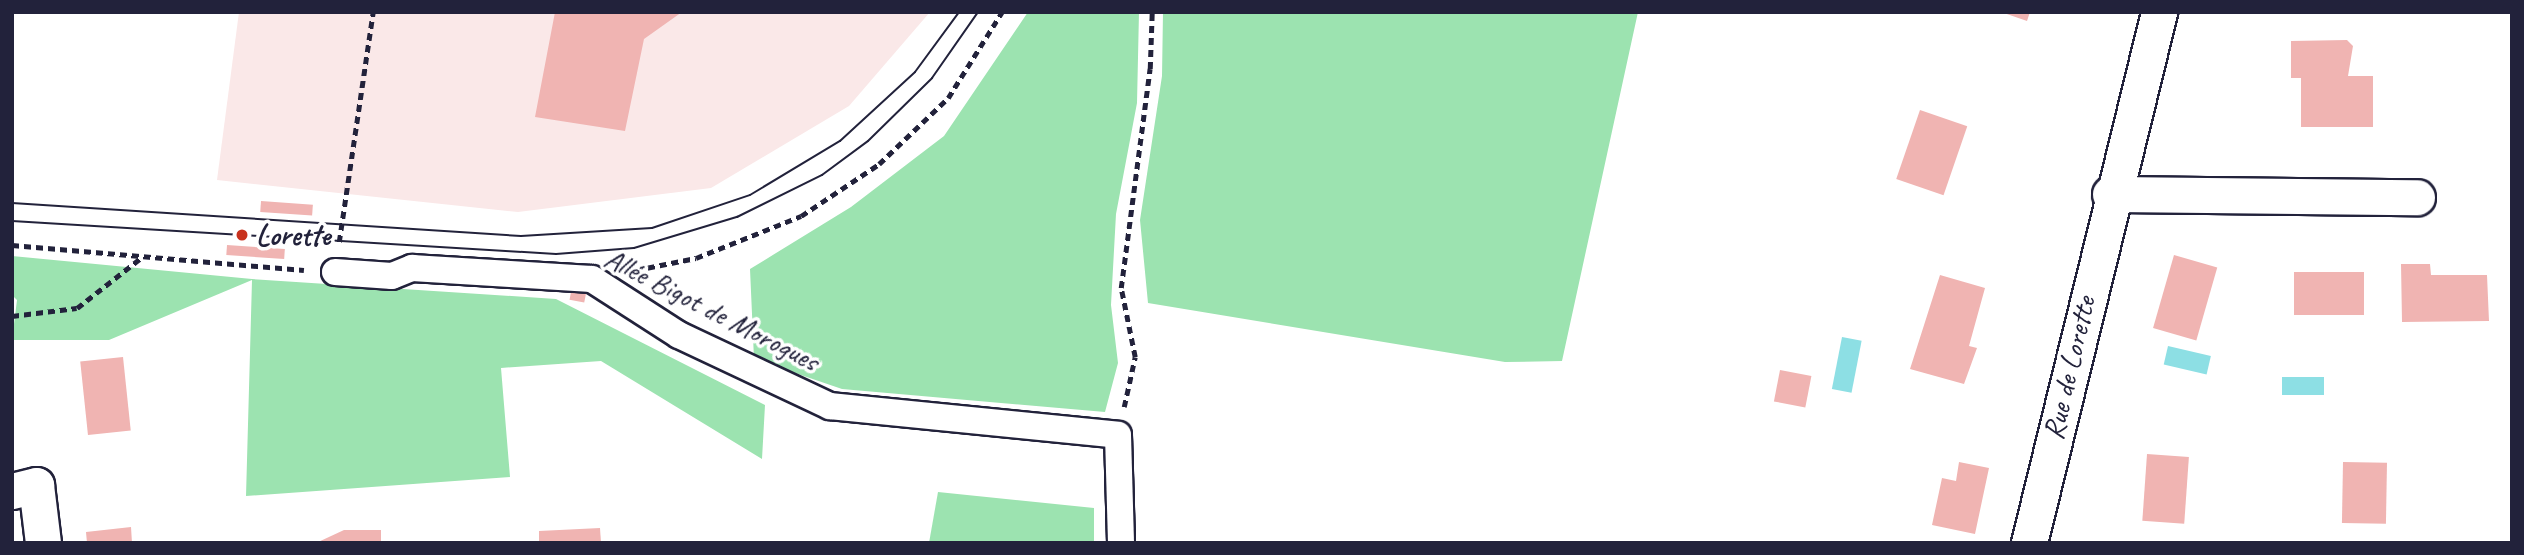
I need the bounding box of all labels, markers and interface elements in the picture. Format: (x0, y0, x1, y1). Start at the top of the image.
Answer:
place label: Lorette (256, 217, 330, 253)
marker: Lorette (234, 227, 250, 243)
street label: Allée Bigot de Morogues (599, 239, 825, 379)
street label: Rue de Lorette (2035, 293, 2103, 443)

